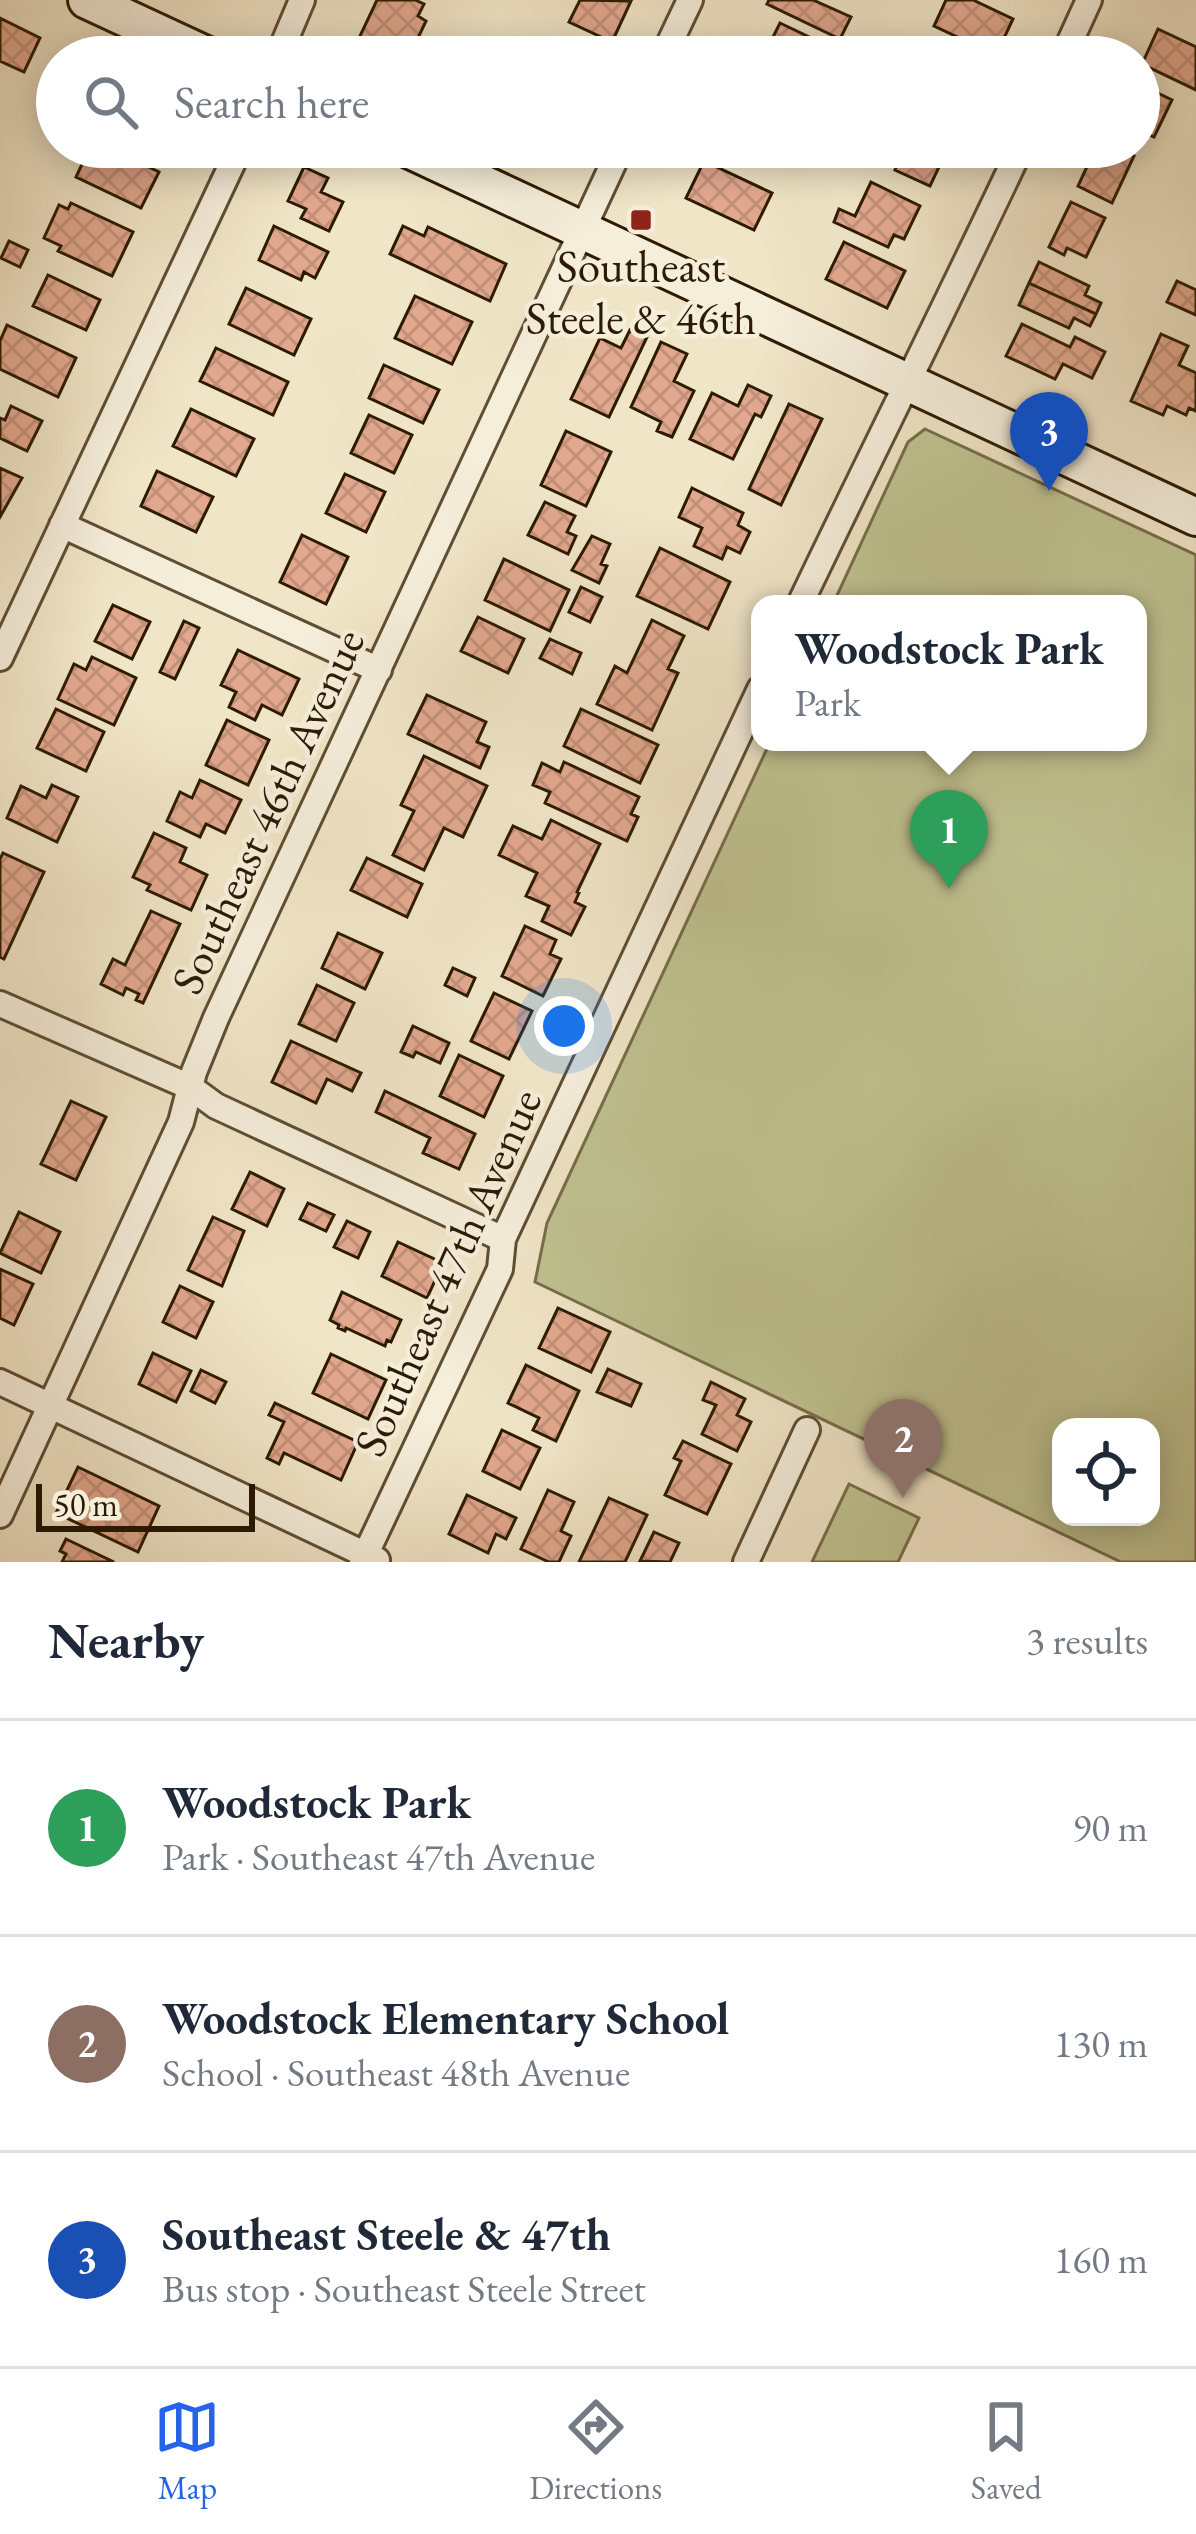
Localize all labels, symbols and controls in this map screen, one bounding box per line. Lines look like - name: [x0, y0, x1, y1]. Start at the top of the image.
- search box: [36, 36, 1160, 168]
- icon: search: [78, 69, 144, 135]
- text: Search here: [174, 73, 369, 131]
- marker: Southeast Steele & 46th: [628, 207, 654, 233]
- place label: Southeast Steele & 46th: [526, 237, 756, 347]
- pin: 3: [1010, 392, 1088, 491]
- popup: [751, 595, 1147, 751]
- street label: Southeast 46th Avenue: [157, 619, 377, 1003]
- text: Woodstock Park: [795, 619, 1103, 677]
- text: Park: [795, 677, 861, 728]
- pin: 1: [910, 790, 988, 889]
- your location: [534, 996, 594, 1056]
- street label: Southeast 47th Avenue: [340, 1079, 554, 1465]
- pin: 2: [864, 1399, 942, 1498]
- map controls: [1052, 1418, 1160, 1526]
- button: locate: [1052, 1418, 1160, 1526]
- scale bar: [36, 1478, 255, 1531]
- text: 50 m: [54, 1483, 118, 1526]
- text: Nearby: [48, 1607, 204, 1673]
- text: 3 results: [1026, 1615, 1148, 1666]
- text: Woodstock Park: [162, 1773, 471, 1831]
- text: 1: [77, 1802, 97, 1853]
- text: 90 m: [1072, 1802, 1148, 1853]
- text: Park · Southeast 47th Avenue: [162, 1831, 595, 1882]
- text: Woodstock Elementary School: [162, 1989, 729, 2047]
- text: 2: [77, 2018, 97, 2069]
- text: 130 m: [1054, 2018, 1148, 2069]
- text: School · Southeast 48th Avenue: [162, 2047, 630, 2098]
- text: Southeast Steele & 47th: [162, 2205, 611, 2263]
- text: 3: [77, 2234, 97, 2285]
- text: 160 m: [1054, 2234, 1148, 2285]
- text: Bus stop · Southeast Steele Street: [162, 2263, 646, 2314]
- tab: Map: [154, 2394, 220, 2509]
- tab: Directions: [529, 2394, 662, 2509]
- tab: Saved: [971, 2394, 1042, 2509]

